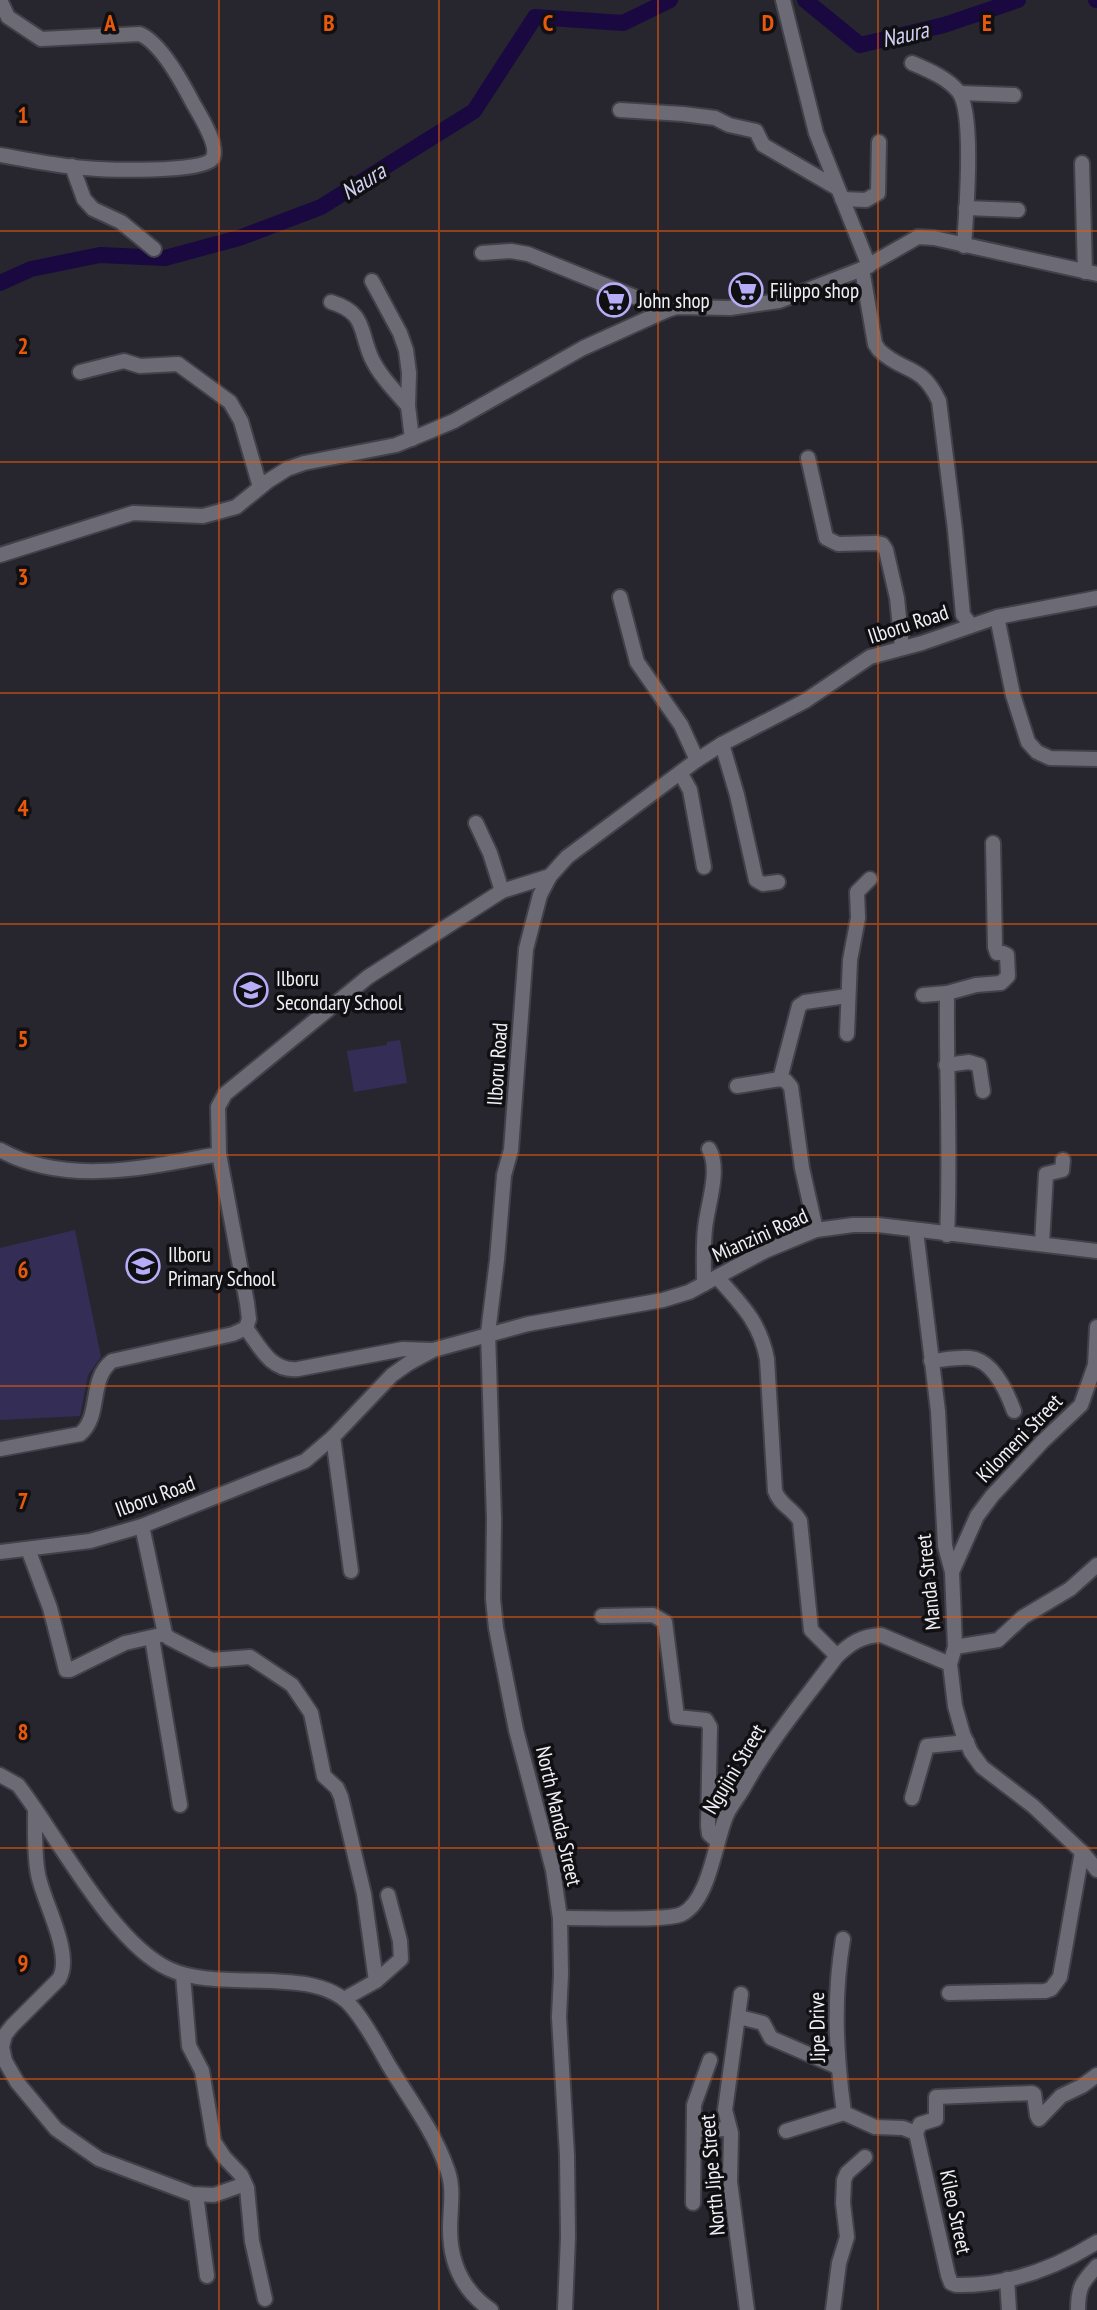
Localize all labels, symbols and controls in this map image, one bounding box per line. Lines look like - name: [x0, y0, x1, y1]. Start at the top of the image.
- text: A: [103, 8, 116, 37]
- text: B: [323, 8, 335, 37]
- text: C: [543, 8, 554, 37]
- text: D: [762, 8, 774, 37]
- text: E: [982, 8, 992, 37]
- water label: Naura: [879, 14, 933, 53]
- text: 1: [18, 100, 29, 129]
- water label: Naura: [335, 155, 392, 206]
- supermarket icon: Filippo shop: [727, 271, 765, 309]
- place label: Filippo shop: [770, 277, 859, 304]
- supermarket icon: John shop: [595, 281, 633, 319]
- place label: John shop: [637, 287, 710, 314]
- text: 2: [18, 331, 29, 360]
- text: 3: [18, 562, 29, 591]
- street label: Ilboru Road: [864, 598, 952, 650]
- text: 4: [18, 793, 29, 822]
- place label: Ilboru Secondary School: [276, 965, 403, 1016]
- school or university icon: Ilboru Secondary School: [232, 971, 270, 1009]
- street label: Ilboru Road: [481, 1022, 513, 1106]
- text: 5: [18, 1024, 29, 1053]
- street label: Mianzini Road: [708, 1202, 812, 1268]
- place label: Ilboru Primary School: [168, 1241, 276, 1292]
- school or university icon: Ilboru Primary School: [124, 1247, 162, 1285]
- text: 6: [18, 1255, 29, 1284]
- street label: Kilomeni Street: [970, 1388, 1068, 1488]
- street label: Ilboru Road: [111, 1469, 199, 1523]
- text: 7: [18, 1486, 29, 1515]
- street label: Manda Street: [910, 1532, 946, 1631]
- text: 8: [18, 1717, 29, 1746]
- street label: Ngujini Street: [697, 1719, 772, 1819]
- street label: North Manda Street: [530, 1744, 588, 1889]
- text: 9: [18, 1948, 29, 1977]
- street label: Jipe Drive: [803, 1992, 831, 2063]
- street label: North Jipe Street: [693, 2113, 731, 2237]
- street label: Kileo Street: [934, 2167, 978, 2257]

